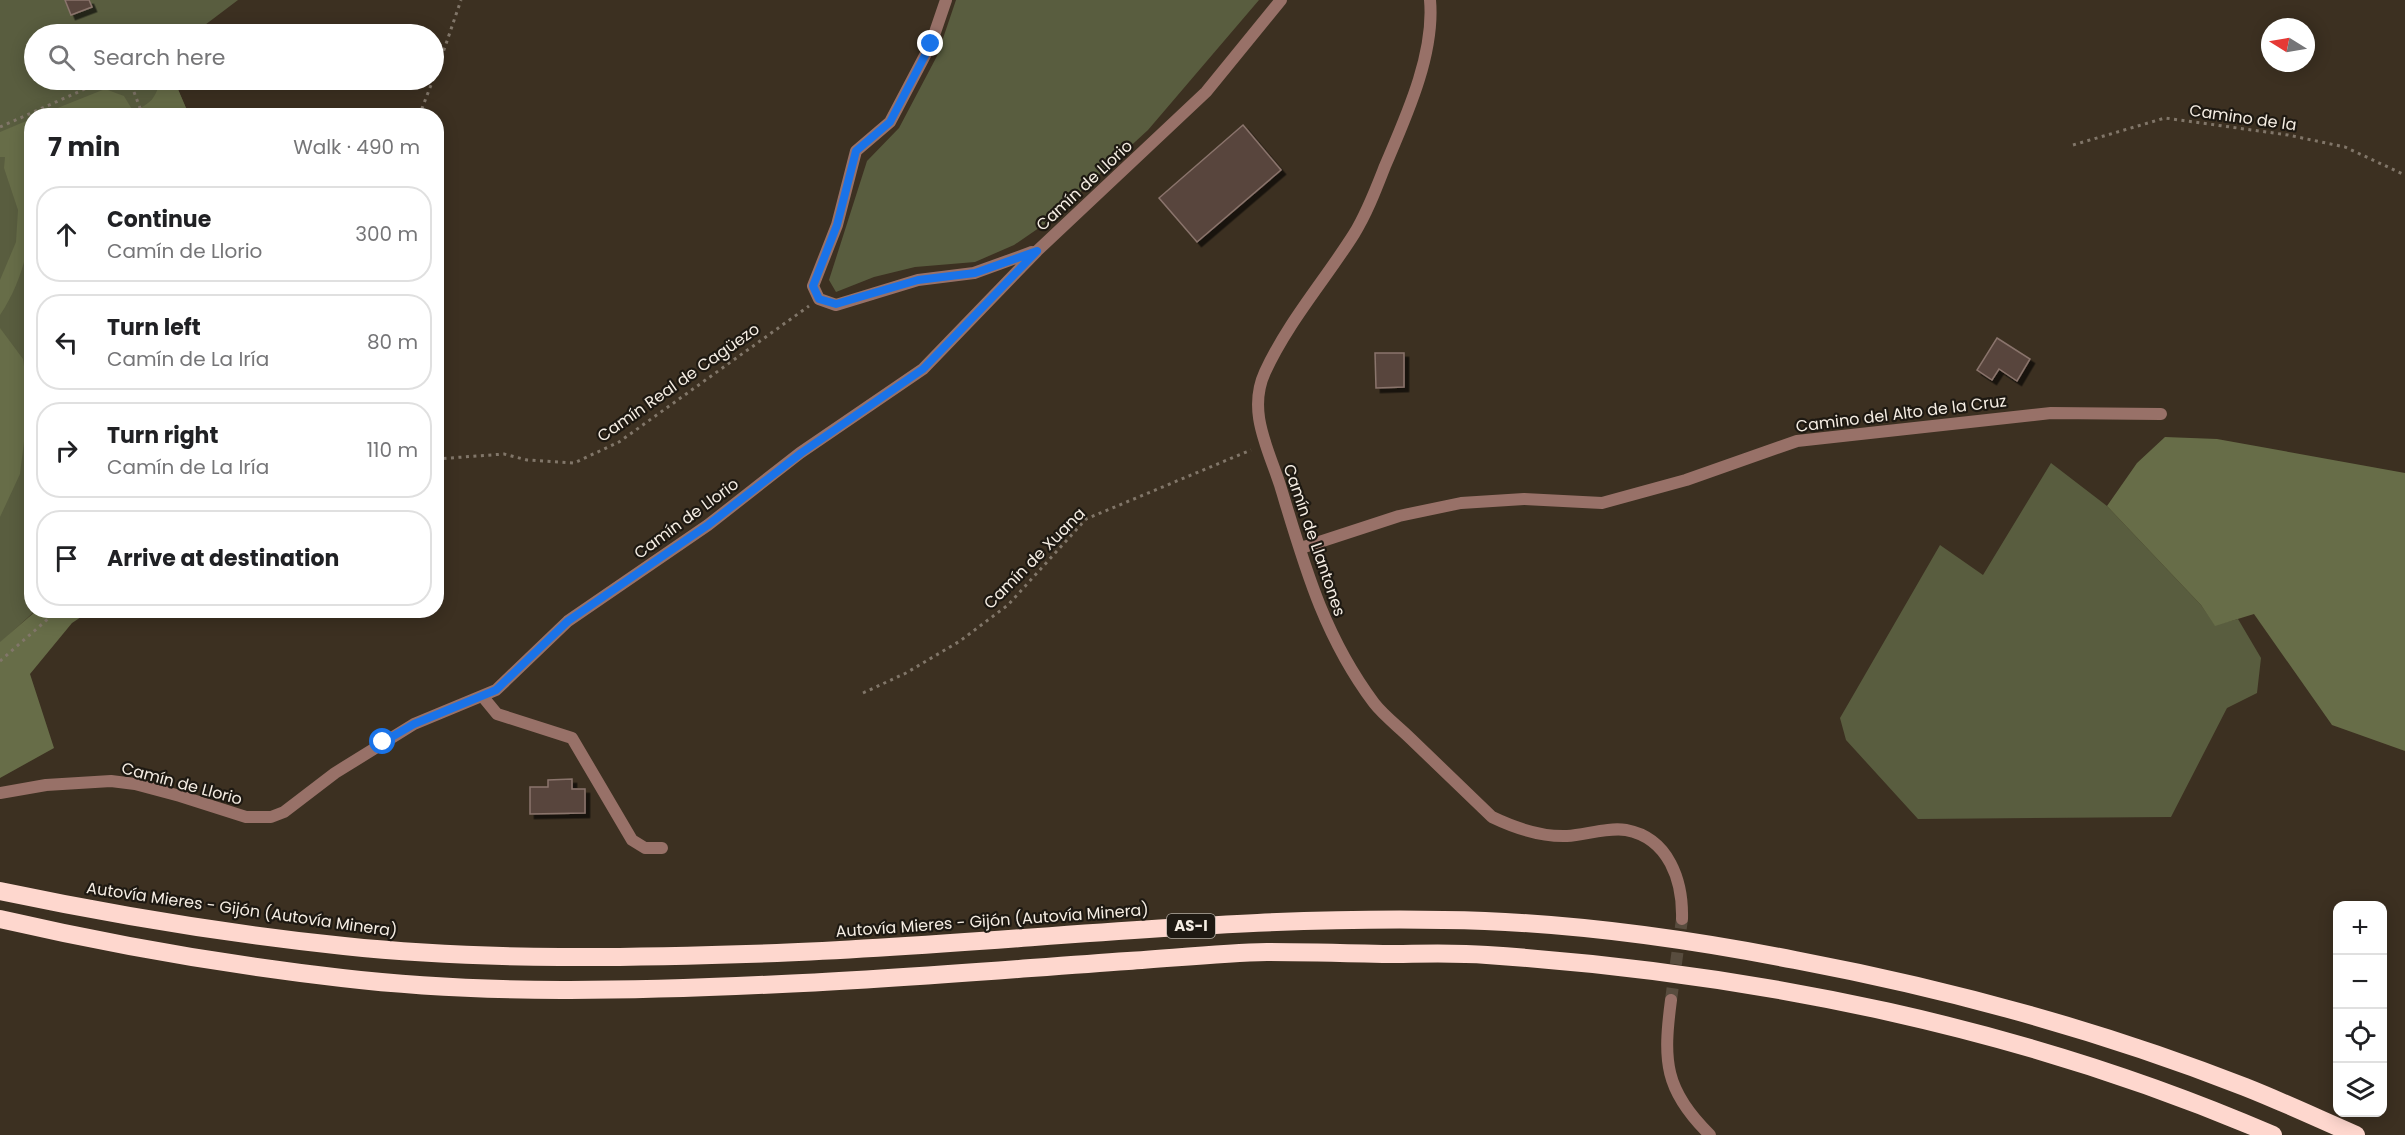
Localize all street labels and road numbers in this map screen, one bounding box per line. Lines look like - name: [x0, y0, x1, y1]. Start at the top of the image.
- street label: Camino de la: [2188, 99, 2298, 136]
- street label: Camín de Llorio: [1031, 135, 1138, 236]
- street label: Camín Real de Cagüezo: [592, 318, 764, 447]
- street label: Camino del Alto de la Cruz: [1794, 389, 2008, 438]
- street label: Camín de Llantones: [1278, 461, 1351, 619]
- street label: Camín de Llorio: [629, 473, 743, 564]
- street label: Camín de Xuana: [978, 502, 1090, 614]
- street label: Camín de Llorio: [119, 756, 245, 811]
- street label: Autovía Mieres - Gijón (Autovía Minera): [85, 876, 399, 943]
- street label: Autovía Mieres - Gijón (Autovía Minera): [835, 898, 1149, 943]
- road number: AS-I: [1167, 914, 1215, 938]

